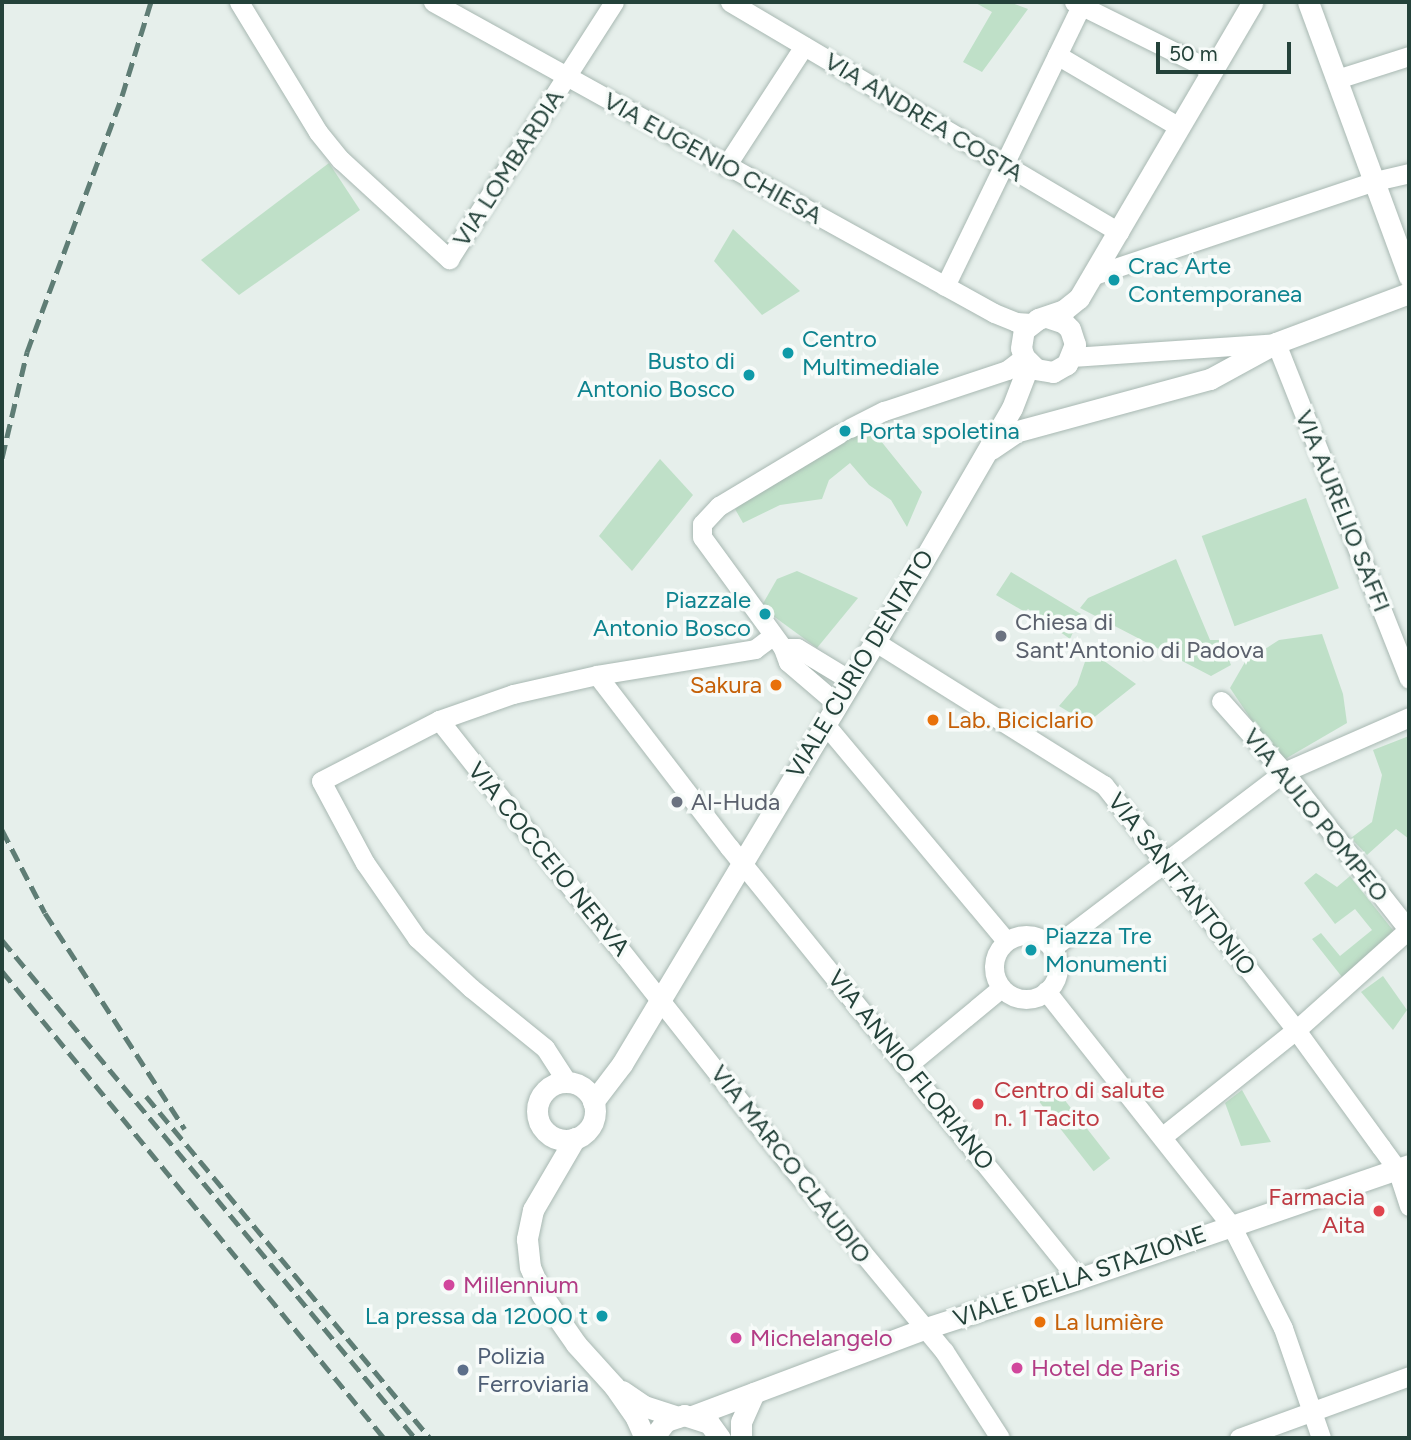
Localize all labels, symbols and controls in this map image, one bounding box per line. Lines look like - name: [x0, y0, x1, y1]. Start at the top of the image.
- scale bar: [1159, 28, 1294, 72]
- text: 50 m: [1169, 41, 1218, 66]
- street label: VIA ANDREA COSTA: [819, 46, 1029, 188]
- street label: VIA LOMBARDIA: [447, 84, 569, 252]
- street label: VIA EUGENIO CHIESA: [599, 86, 827, 230]
- place label: Crac Arte Contemporanea: [1128, 252, 1302, 308]
- marker: Crac Arte Contemporanea: [1106, 272, 1122, 288]
- place label: Centro Multimediale: [802, 325, 939, 381]
- marker: Centro Multimediale: [780, 345, 796, 361]
- place label: Busto di Antonio Bosco: [577, 347, 735, 403]
- marker: Busto di Antonio Bosco: [741, 367, 757, 383]
- street label: VIA AURELIO SAFFI: [1289, 406, 1397, 616]
- place label: Porta spoletina: [859, 417, 1020, 445]
- marker: Porta spoletina: [837, 423, 853, 439]
- street label: VIALE CURIO DENTATO: [780, 545, 940, 783]
- place label: Piazzale Antonio Bosco: [593, 586, 751, 642]
- marker: Piazzale Antonio Bosco: [757, 606, 773, 622]
- place label: Chiesa di Sant'Antonio di Padova: [1015, 608, 1264, 664]
- marker: Chiesa di Sant'Antonio di Padova: [993, 628, 1009, 644]
- place label: Sakura: [690, 671, 762, 699]
- marker: Sakura: [768, 677, 784, 693]
- place label: Lab. Biciclario: [947, 706, 1094, 734]
- marker: Lab. Biciclario: [925, 712, 941, 728]
- street label: VIA AULO POMPEO: [1237, 723, 1395, 907]
- street label: VIA COCCEIO NERVA: [462, 756, 636, 962]
- street label: VIA SANT'ANTONIO: [1102, 787, 1262, 981]
- place label: Al-Huda: [691, 788, 780, 816]
- marker: Al-Huda: [669, 794, 685, 810]
- place label: Piazza Tre Monumenti: [1045, 922, 1168, 978]
- marker: Piazza Tre Monumenti: [1023, 942, 1039, 958]
- street label: VIA ANNIO FLORIANO: [822, 964, 1000, 1176]
- street label: VIA MARCO CLAUDIO: [705, 1059, 877, 1269]
- place label: Centro di salute n. 1 Tacito: [994, 1076, 1165, 1132]
- marker: Centro di salute n. 1 Tacito: [968, 1094, 988, 1114]
- place label: Farmacia Aita: [1268, 1183, 1365, 1239]
- marker: Farmacia Aita: [1371, 1203, 1387, 1219]
- street label: VIALE DELLA STAZIONE: [950, 1219, 1210, 1333]
- place label: Millennium: [463, 1271, 579, 1299]
- marker: Millennium: [441, 1277, 457, 1293]
- place label: La pressa da 12000 t: [365, 1302, 588, 1330]
- marker: La pressa da 12000 t: [594, 1308, 610, 1324]
- place label: La lumière: [1054, 1308, 1164, 1336]
- marker: La lumière: [1032, 1314, 1048, 1330]
- place label: Michelangelo: [750, 1324, 893, 1352]
- marker: Michelangelo: [728, 1330, 744, 1346]
- place label: Polizia Ferroviaria: [477, 1342, 589, 1398]
- place label: Hotel de Paris: [1031, 1354, 1180, 1382]
- marker: Hotel de Paris: [1009, 1360, 1025, 1376]
- marker: Polizia Ferroviaria: [455, 1362, 471, 1378]

